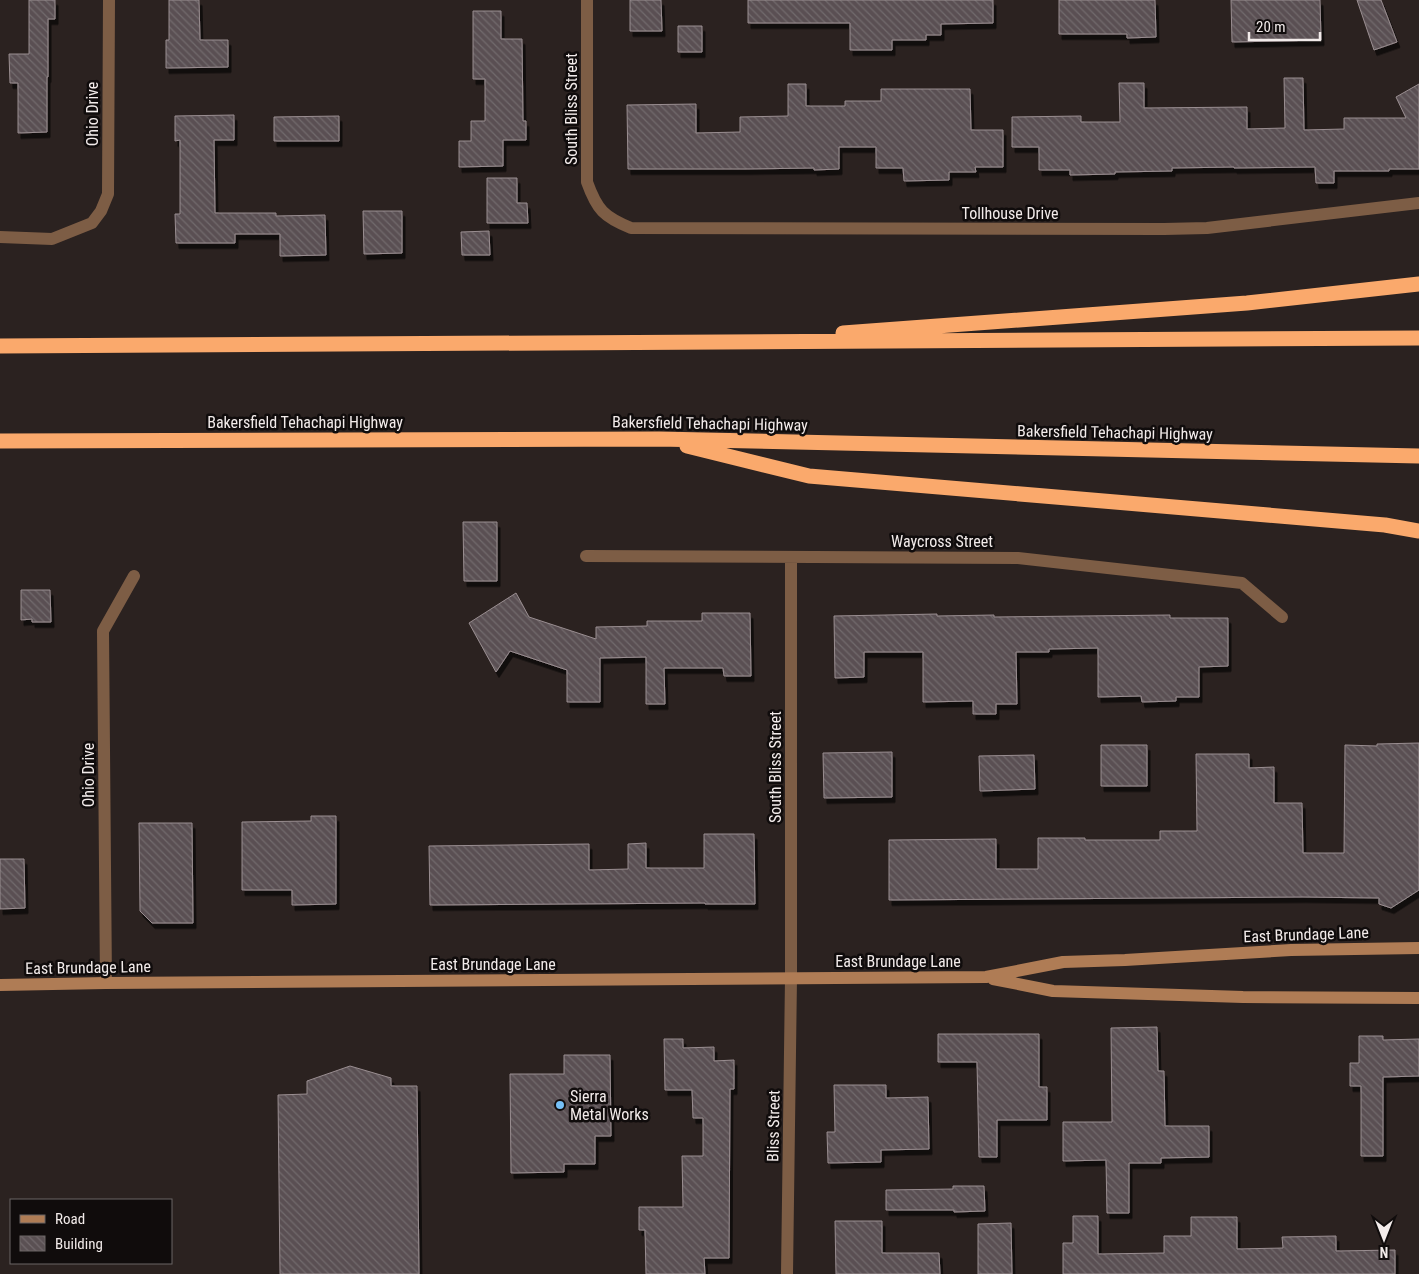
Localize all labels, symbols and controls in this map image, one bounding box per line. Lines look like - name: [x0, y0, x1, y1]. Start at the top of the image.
- scale bar: [1249, 10, 1320, 42]
- text: 20 m: [1256, 18, 1286, 36]
- street label: South Bliss Street: [562, 53, 581, 165]
- street label: Ohio Drive: [83, 82, 102, 146]
- street label: Tollhouse Drive: [962, 204, 1058, 223]
- street label: Bakersfield Tehachapi Highway: [612, 412, 808, 435]
- street label: Bakersfield Tehachapi Highway: [207, 413, 403, 432]
- street label: Bakersfield Tehachapi Highway: [1017, 421, 1213, 444]
- street label: Waycross Street: [891, 532, 993, 551]
- street label: South Bliss Street: [766, 711, 785, 823]
- street label: Ohio Drive: [79, 743, 98, 807]
- street label: East Brundage Lane: [1243, 923, 1369, 946]
- street label: East Brundage Lane: [835, 952, 961, 971]
- street label: East Brundage Lane: [430, 955, 556, 974]
- street label: East Brundage Lane: [25, 957, 151, 978]
- place label: Sierra Metal Works: [570, 1087, 649, 1124]
- street label: Bliss Street: [763, 1090, 784, 1162]
- marker: Sierra Metal Works: [554, 1099, 566, 1111]
- legend: [10, 1199, 172, 1264]
- text: Road: [55, 1210, 85, 1228]
- north arrow: [1359, 1214, 1409, 1264]
- text: Building: [55, 1235, 103, 1253]
- text: N: [1380, 1244, 1388, 1260]

